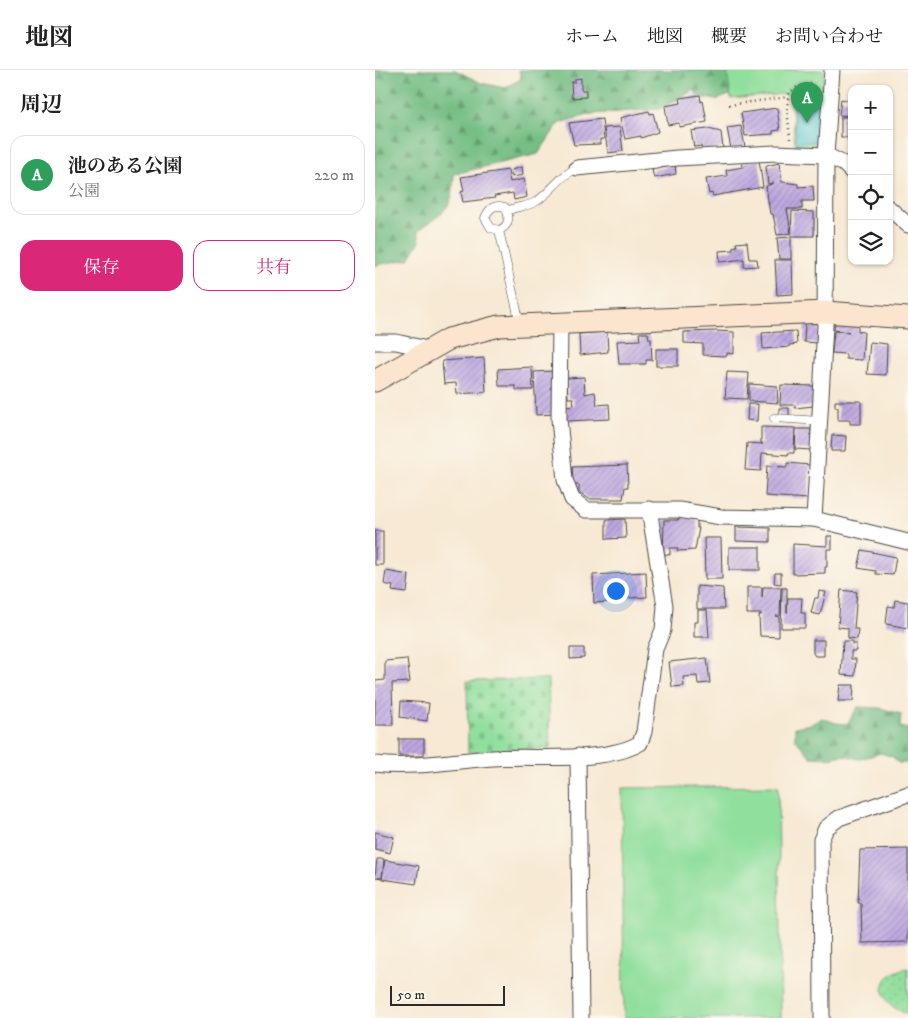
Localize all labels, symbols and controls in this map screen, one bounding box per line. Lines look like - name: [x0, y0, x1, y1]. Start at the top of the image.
- text: 地図: [25, 23, 73, 53]
- text: ホーム: [565, 26, 619, 48]
- text: 地図: [647, 26, 683, 48]
- text: 概要: [711, 26, 747, 48]
- text: お問い合わせ: [775, 26, 883, 48]
- pin: A: [791, 82, 823, 123]
- map controls: [848, 85, 893, 265]
- button: +: [848, 85, 893, 130]
- text: 周辺: [20, 92, 62, 118]
- button: −: [848, 130, 893, 175]
- text: 池のある公園: [68, 155, 182, 178]
- text: A: [32, 165, 42, 185]
- text: 220 m: [314, 165, 354, 185]
- button: locate: [848, 175, 893, 220]
- text: 公園: [68, 181, 100, 201]
- button: layers: [848, 220, 893, 265]
- button: 保存: [20, 240, 183, 291]
- button: 共有: [193, 240, 355, 291]
- your location: [603, 578, 629, 604]
- scale bar: [390, 983, 505, 1006]
- text: 50 m: [397, 986, 425, 1004]

